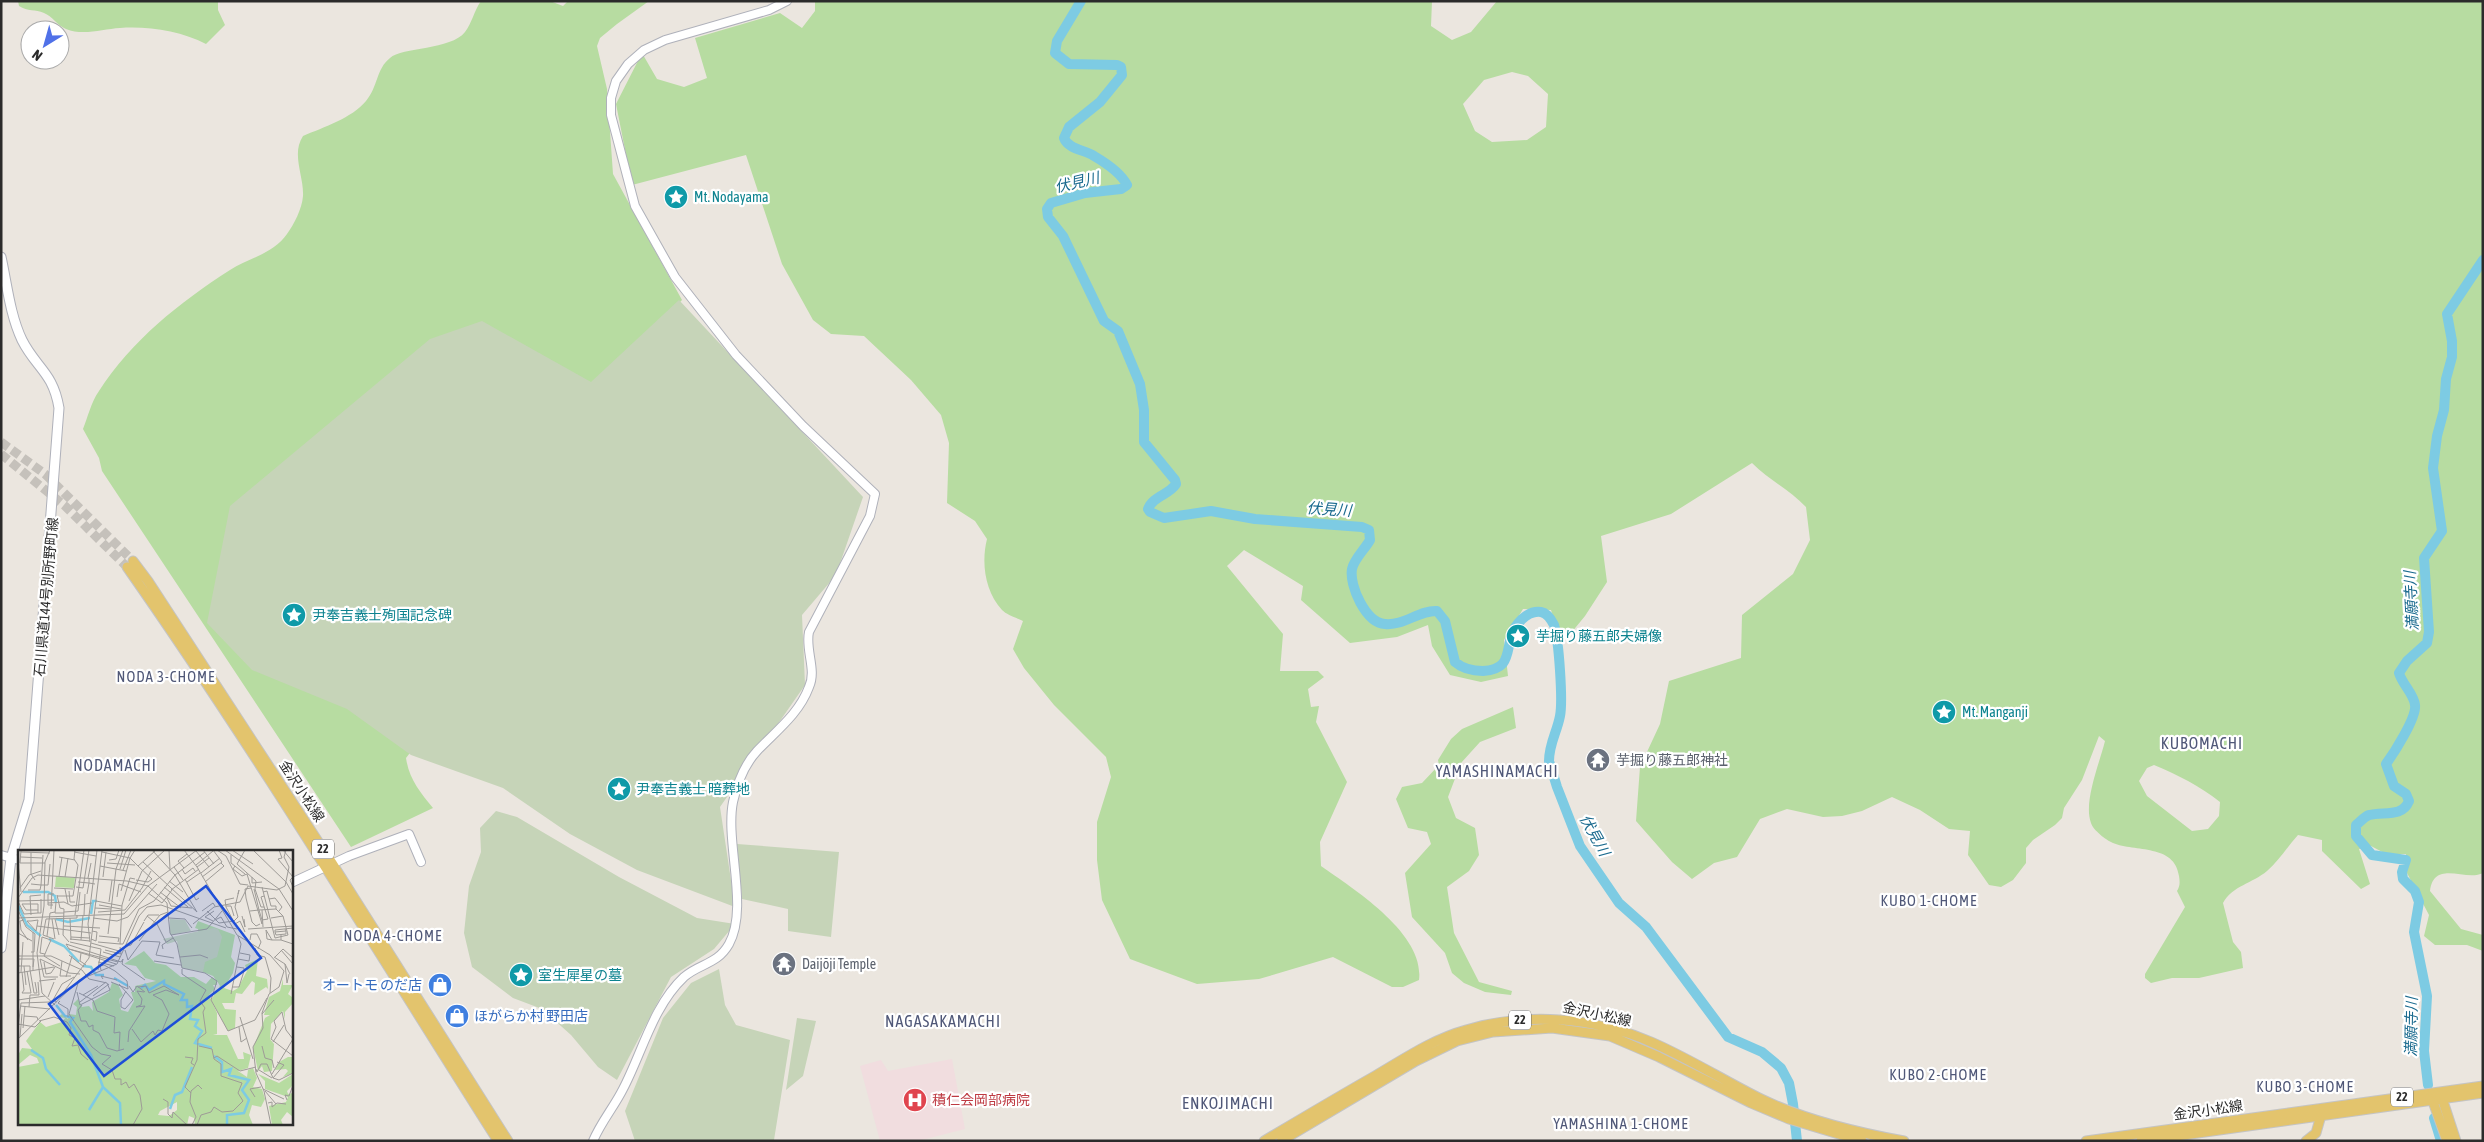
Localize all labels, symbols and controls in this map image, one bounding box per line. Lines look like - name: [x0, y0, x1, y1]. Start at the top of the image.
- north arrow: [20, 20, 70, 70]
- text: N: [29, 47, 45, 64]
- water label: 伏見川: [1053, 168, 1103, 195]
- place icon: Mt. Nodayama: [663, 184, 689, 210]
- place label: Mt. Nodayama: [694, 189, 769, 205]
- water label: 伏見川: [1306, 499, 1354, 519]
- street label: 石川県道144号別所野町線: [31, 517, 61, 677]
- water label: 満願寺川: [2401, 569, 2421, 631]
- place icon: 尹奉吉義士殉国記念碑: [281, 602, 307, 628]
- place label: 尹奉吉義士殉国記念碑: [312, 607, 452, 623]
- place icon: 芋掘り藤五郎夫婦像: [1505, 623, 1531, 649]
- place label: 芋掘り藤五郎夫婦像: [1536, 628, 1662, 644]
- district label: NODA 3-CHOME: [117, 668, 215, 685]
- place icon: Mt. Manganji: [1931, 699, 1957, 725]
- place label: Mt. Manganji: [1962, 704, 2028, 720]
- district label: KUBOMACHI: [2161, 734, 2243, 752]
- temple icon: 芋掘り藤五郎神社: [1585, 747, 1611, 773]
- place label: 芋掘り藤五郎神社: [1616, 752, 1728, 768]
- district label: NODAMACHI: [73, 756, 157, 774]
- street label: 金沢小松線: [276, 757, 328, 825]
- district label: YAMASHINAMACHI: [1435, 762, 1559, 780]
- place icon: 尹奉吉義士 暗葬地: [606, 776, 632, 802]
- place label: 尹奉吉義士 暗葬地: [636, 781, 750, 797]
- water label: 伏見川: [1577, 811, 1614, 861]
- road number: 22: [312, 840, 334, 859]
- inset map: [18, 850, 292, 1124]
- district label: KUBO 1-CHOME: [1881, 892, 1977, 909]
- district label: NODA 4-CHOME: [344, 927, 442, 944]
- temple icon: Daijōji Temple: [771, 951, 797, 977]
- place label: Daijōji Temple: [802, 956, 876, 972]
- place icon: 室生犀星の墓: [508, 962, 534, 988]
- place label: 室生犀星の墓: [538, 967, 622, 983]
- shop icon: オートモ のだ店: [427, 972, 453, 998]
- place label: オートモ のだ店: [322, 977, 422, 993]
- water label: 満願寺川: [2402, 995, 2420, 1057]
- street label: 金沢小松線: [1561, 999, 1633, 1029]
- shop icon: ほがらか村 野田店: [444, 1003, 470, 1029]
- place label: ほがらか村 野田店: [474, 1008, 588, 1024]
- road number: 22: [1509, 1010, 1531, 1030]
- district label: NAGASAKAMACHI: [885, 1012, 1001, 1030]
- district label: KUBO 2-CHOME: [1889, 1066, 1987, 1083]
- district label: KUBO 3-CHOME: [2256, 1078, 2354, 1095]
- hospital icon: 積仁会岡部病院: [902, 1087, 928, 1113]
- road number: 22: [2391, 1088, 2413, 1106]
- place label: 積仁会岡部病院: [932, 1092, 1030, 1108]
- district label: ENKOJIMACHI: [1182, 1094, 1274, 1112]
- street label: 金沢小松線: [2172, 1097, 2244, 1123]
- district label: YAMASHINA 1-CHOME: [1553, 1115, 1689, 1132]

